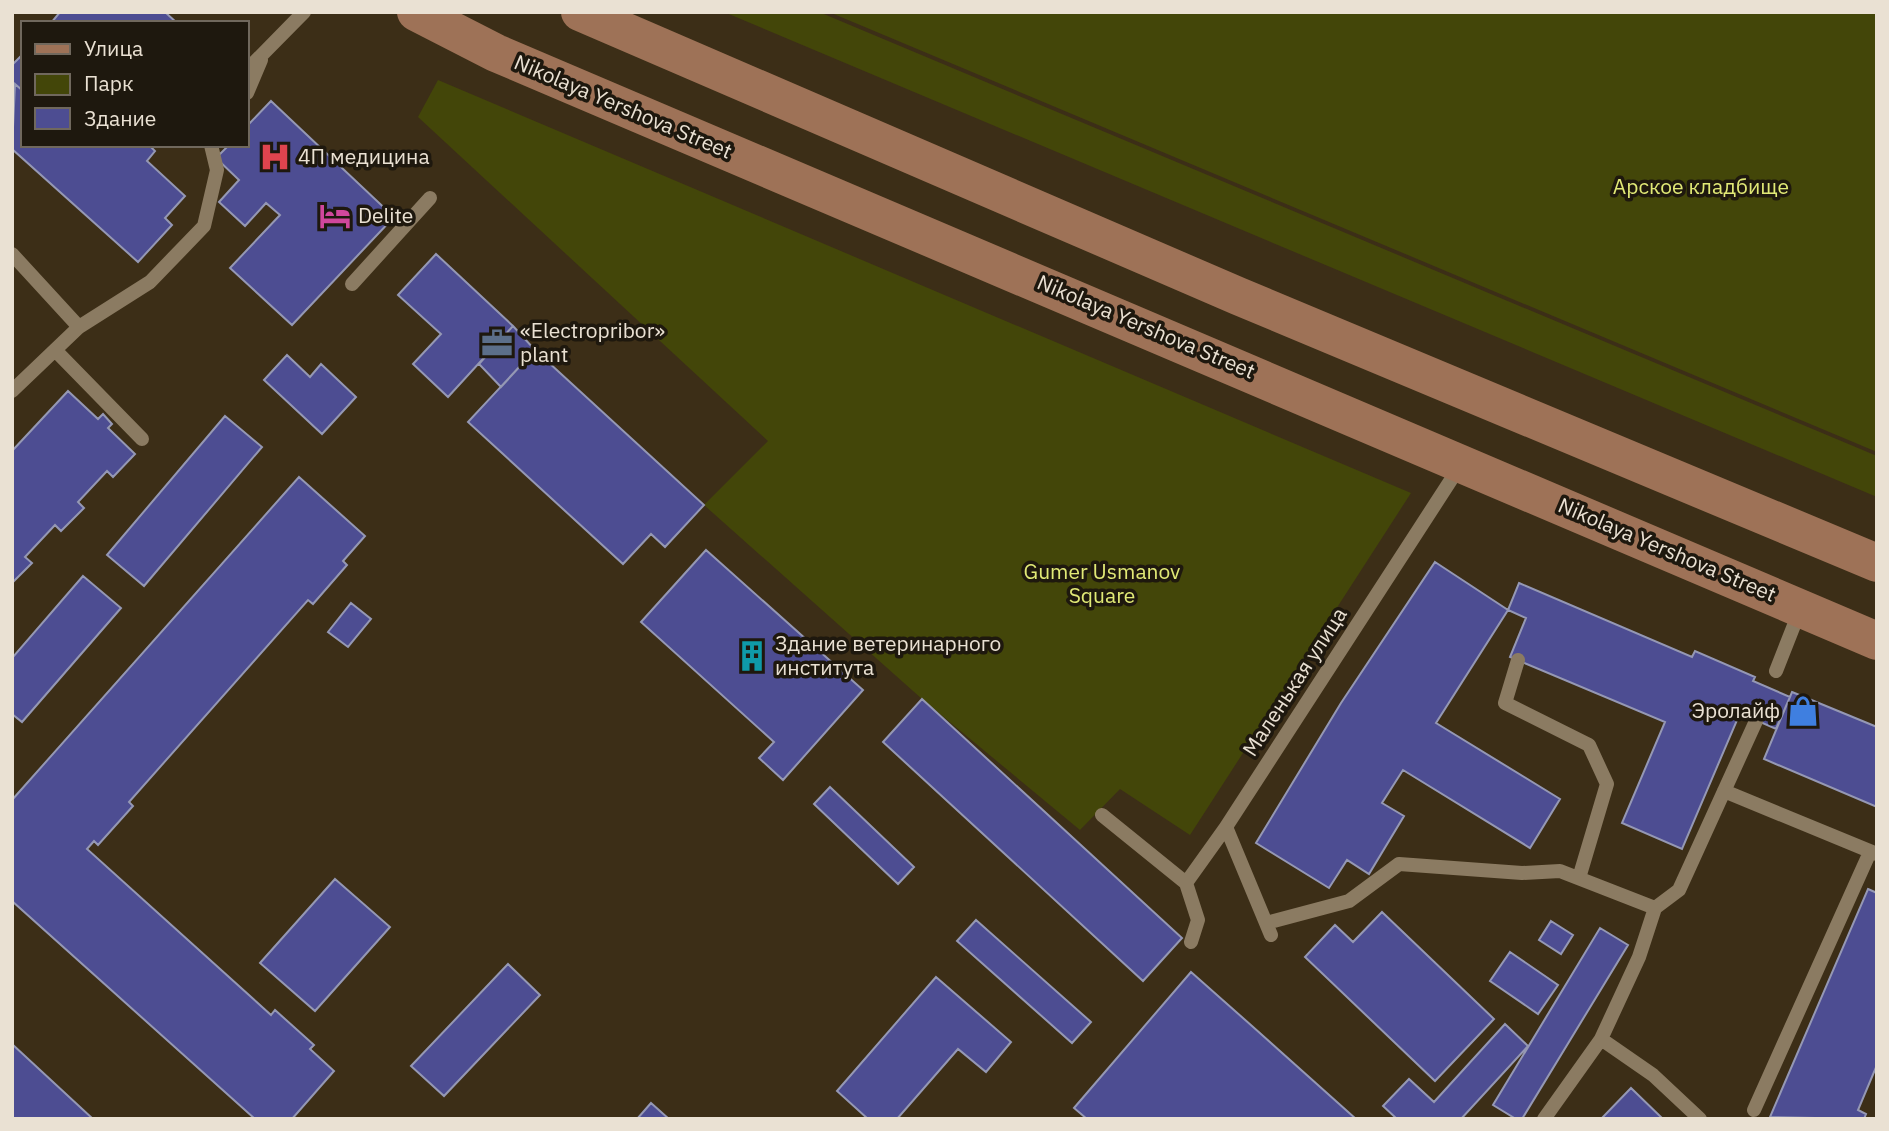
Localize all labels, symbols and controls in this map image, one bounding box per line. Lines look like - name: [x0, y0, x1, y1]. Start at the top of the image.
- legend: [21, 21, 248, 147]
- text: Улица: [84, 34, 143, 62]
- street label: Nikolaya Yershova Street: [510, 47, 737, 165]
- text: Парк: [84, 69, 134, 97]
- text: Здание: [84, 104, 156, 132]
- hospital icon: 4П медицина: [258, 140, 292, 174]
- place label: 4П медицина: [298, 142, 430, 170]
- park label: Арское кладбище: [1613, 172, 1789, 200]
- hotel icon: Delite: [318, 199, 352, 233]
- place label: Delite: [358, 201, 413, 229]
- street label: Nikolaya Yershova Street: [1033, 267, 1260, 385]
- place label: «Electropribor» plant: [520, 316, 665, 368]
- office icon: «Electropribor» plant: [480, 326, 514, 360]
- street label: Nikolaya Yershova Street: [1554, 490, 1781, 608]
- park label: Gumer Usmanov Square: [1024, 557, 1180, 609]
- street label: Маленькая улица: [1236, 602, 1353, 761]
- place label: Здание ветеринарного института: [775, 629, 1001, 681]
- building icon: Здание ветеринарного института: [735, 639, 769, 673]
- shop icon: Эролайф: [1786, 694, 1820, 728]
- place label: Эролайф: [1692, 696, 1780, 724]

